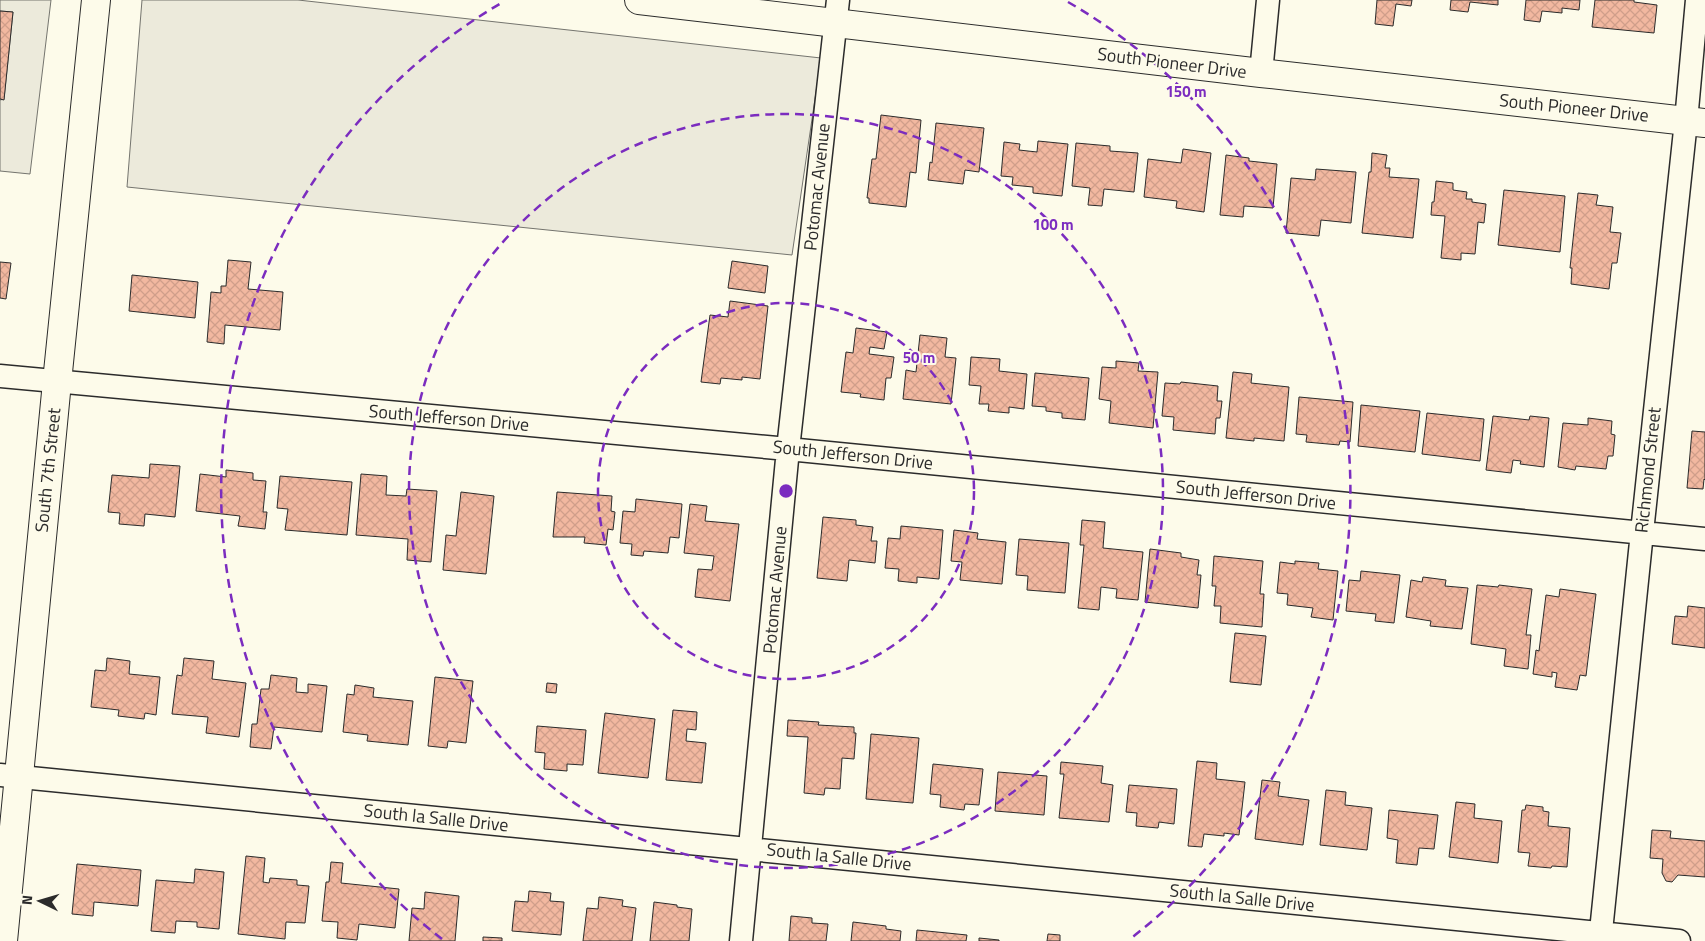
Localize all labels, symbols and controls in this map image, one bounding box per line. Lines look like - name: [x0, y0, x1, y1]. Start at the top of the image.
- street label: South Pioneer Drive: [1096, 40, 1248, 85]
- text: 150 m: [1165, 80, 1207, 103]
- street label: South Pioneer Drive: [1498, 86, 1650, 129]
- street label: Potomac Avenue: [796, 122, 837, 252]
- text: 100 m: [1032, 213, 1074, 236]
- text: 50 m: [903, 346, 935, 369]
- street label: South Jefferson Drive: [368, 397, 530, 438]
- street label: Richmond Street: [1627, 405, 1668, 534]
- street label: South 7th Street: [28, 406, 68, 534]
- street label: South Jefferson Drive: [772, 433, 934, 476]
- street label: South Jefferson Drive: [1175, 473, 1337, 516]
- centre of rings: [777, 482, 795, 500]
- street label: Potomac Avenue: [755, 525, 794, 655]
- street label: South la Salle Drive: [362, 796, 510, 839]
- street label: South la Salle Drive: [765, 835, 913, 878]
- north arrow: [15, 876, 65, 926]
- street label: South la Salle Drive: [1168, 876, 1316, 919]
- text: N: [16, 894, 37, 906]

